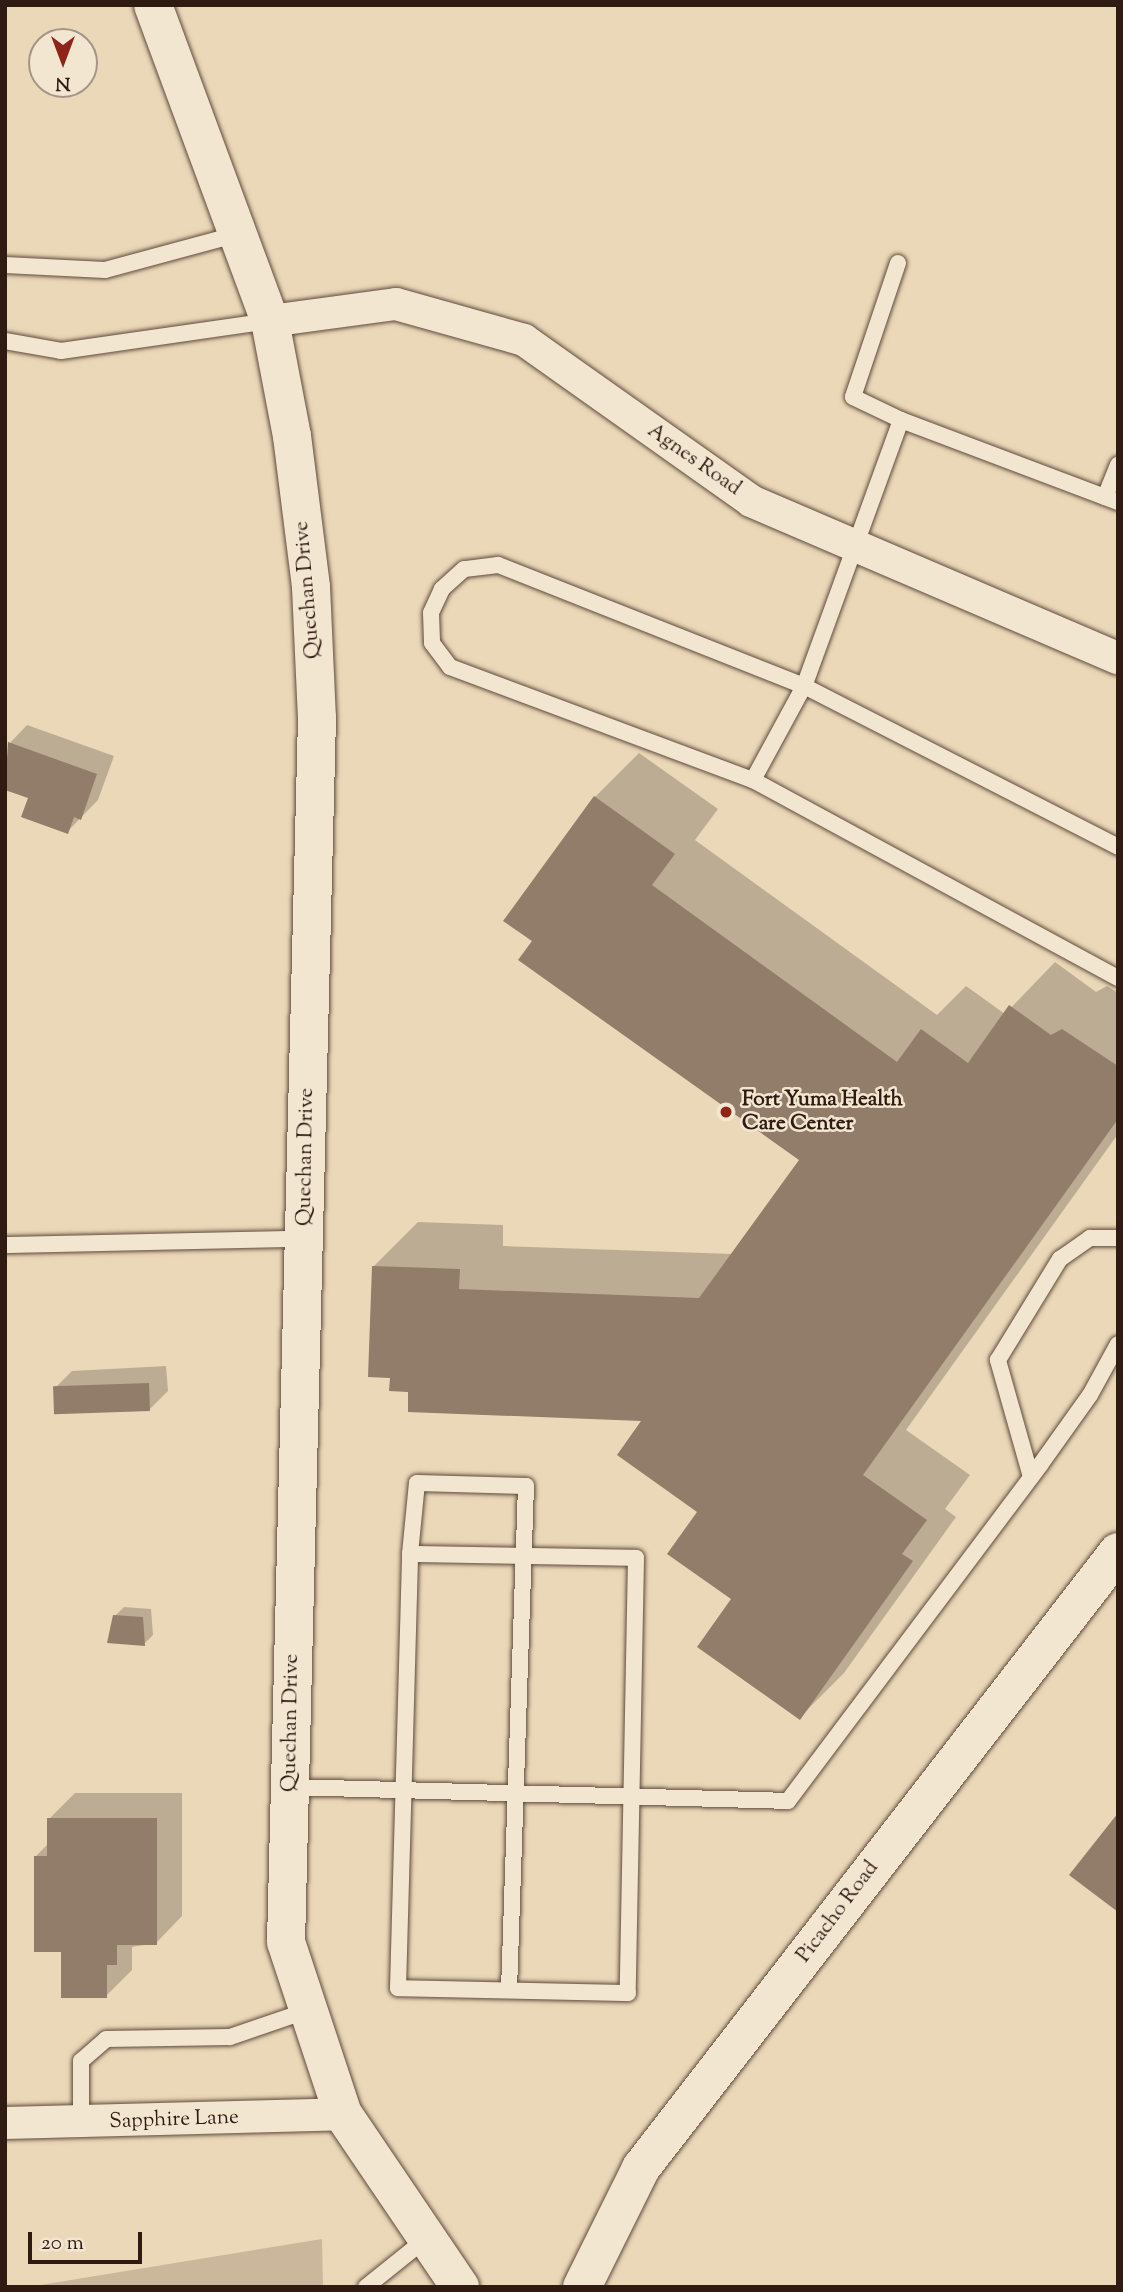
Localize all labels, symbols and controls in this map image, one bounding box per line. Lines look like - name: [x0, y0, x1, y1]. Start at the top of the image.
- north arrow: [28, 28, 98, 98]
- text: N: [55, 69, 71, 96]
- street label: Agnes Road: [642, 418, 746, 502]
- street label: Quechan Drive: [289, 520, 327, 660]
- place label: Fort Yuma Health Care Center: [742, 1087, 903, 1137]
- street label: Quechan Drive: [292, 1088, 320, 1226]
- marker: Fort Yuma Health Care Center: [716, 1102, 736, 1122]
- street label: Quechan Drive: [277, 1654, 305, 1792]
- street label: Picacho Road: [792, 1856, 884, 1968]
- street label: Sapphire Lane: [109, 2105, 239, 2135]
- scale bar: [32, 2218, 145, 2262]
- text: 20 m: [41, 2229, 84, 2259]

